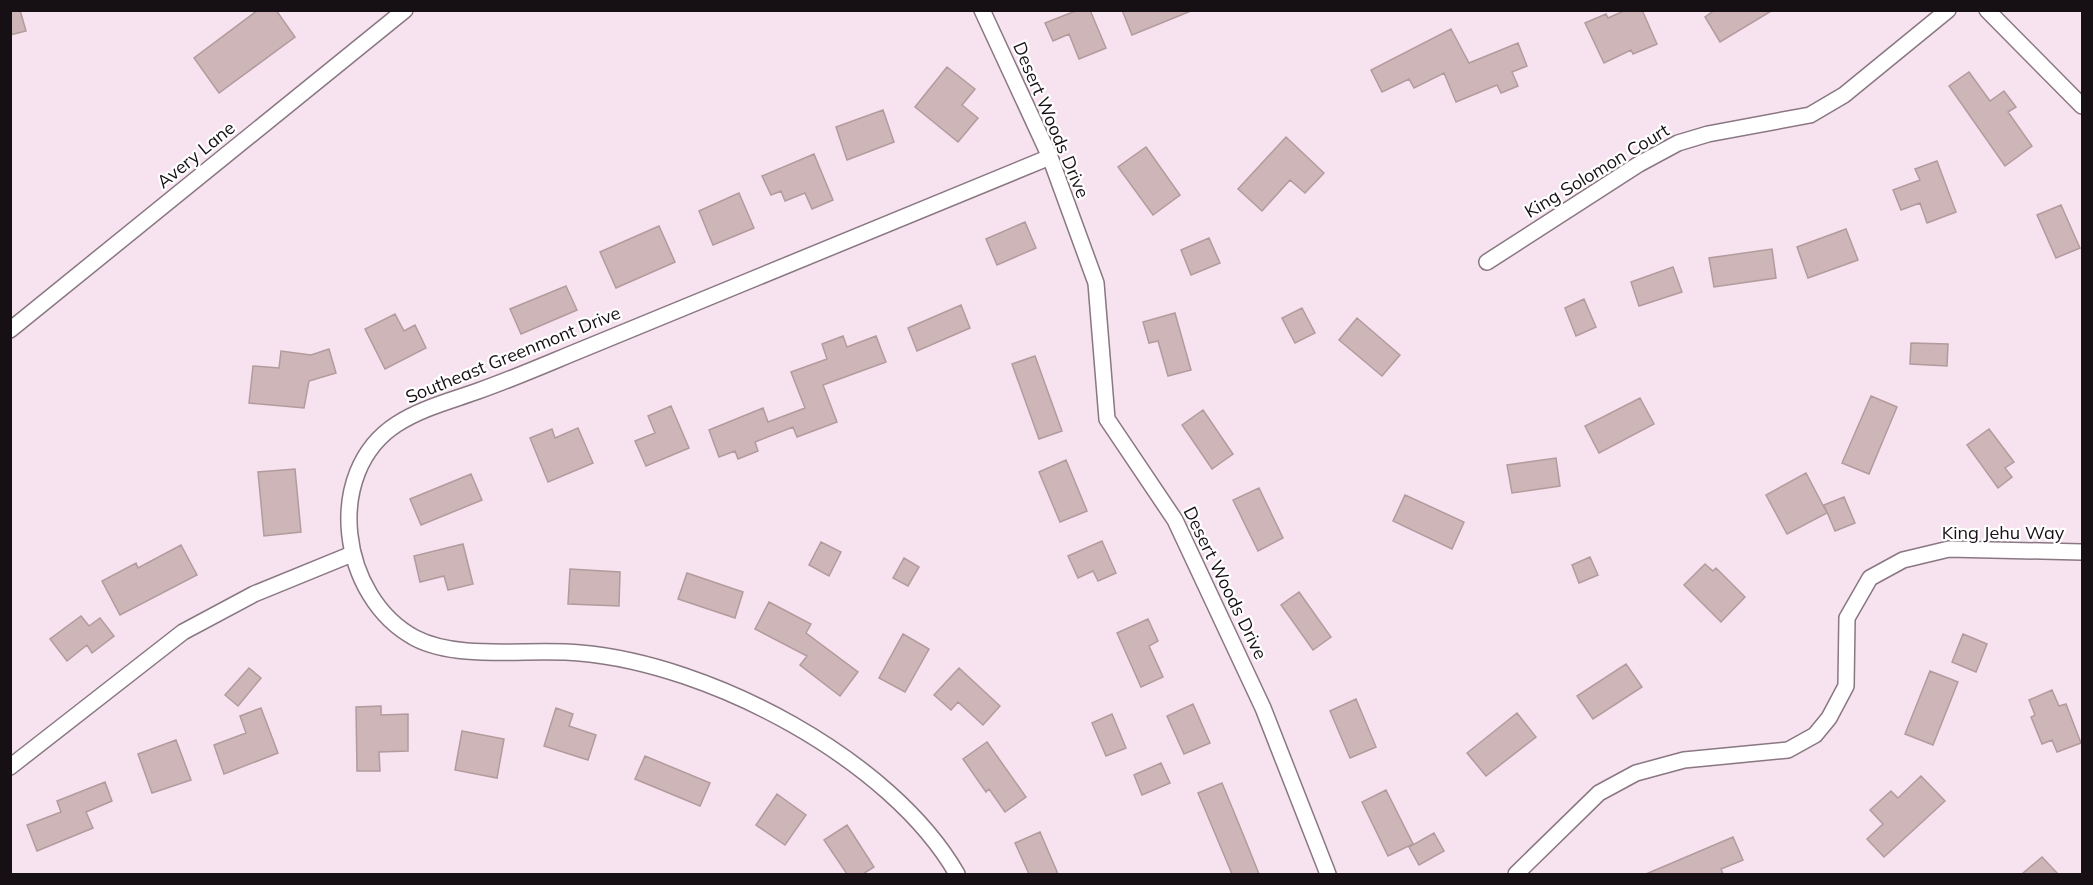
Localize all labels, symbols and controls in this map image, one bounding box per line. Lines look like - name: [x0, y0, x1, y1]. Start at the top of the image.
- street label: Desert Woods Drive: [1008, 38, 1095, 201]
- street label: Avery Lane: [152, 116, 240, 193]
- street label: King Solomon Court: [1520, 118, 1673, 223]
- street label: Southeast Greenmont Drive: [402, 301, 624, 408]
- street label: Desert Woods Drive: [1178, 503, 1272, 663]
- street label: King Jehu Way: [1942, 521, 2065, 544]

